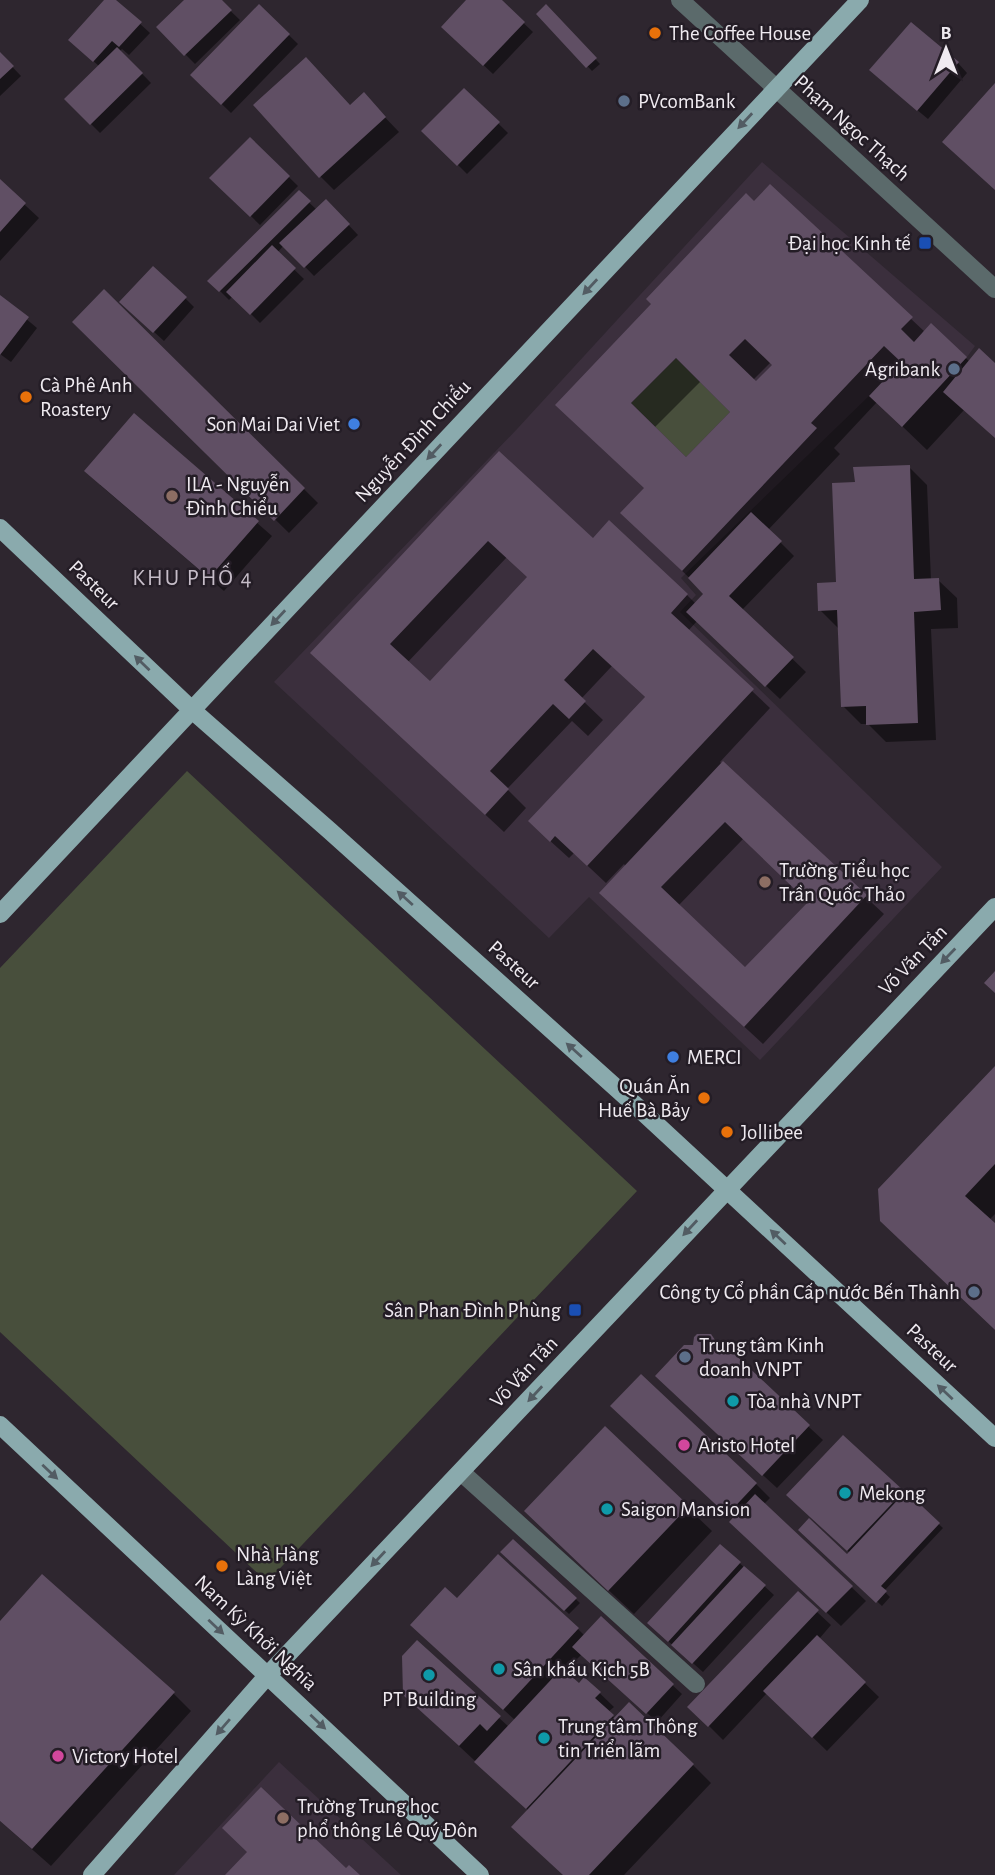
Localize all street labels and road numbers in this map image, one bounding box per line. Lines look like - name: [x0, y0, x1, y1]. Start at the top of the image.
- street label: Phạm Ngọc Thạch: [790, 71, 914, 185]
- street label: Nguyễn Đình Chiểu: [350, 375, 475, 506]
- street label: Pasteur: [65, 556, 123, 614]
- street label: Võ Văn Tần: [875, 921, 951, 999]
- street label: Pasteur: [484, 937, 544, 993]
- street label: Pasteur: [902, 1319, 962, 1377]
- street label: Võ Văn Tần: [486, 1332, 562, 1412]
- street label: Nam Kỳ Khởi Nghĩa: [191, 1571, 321, 1695]

